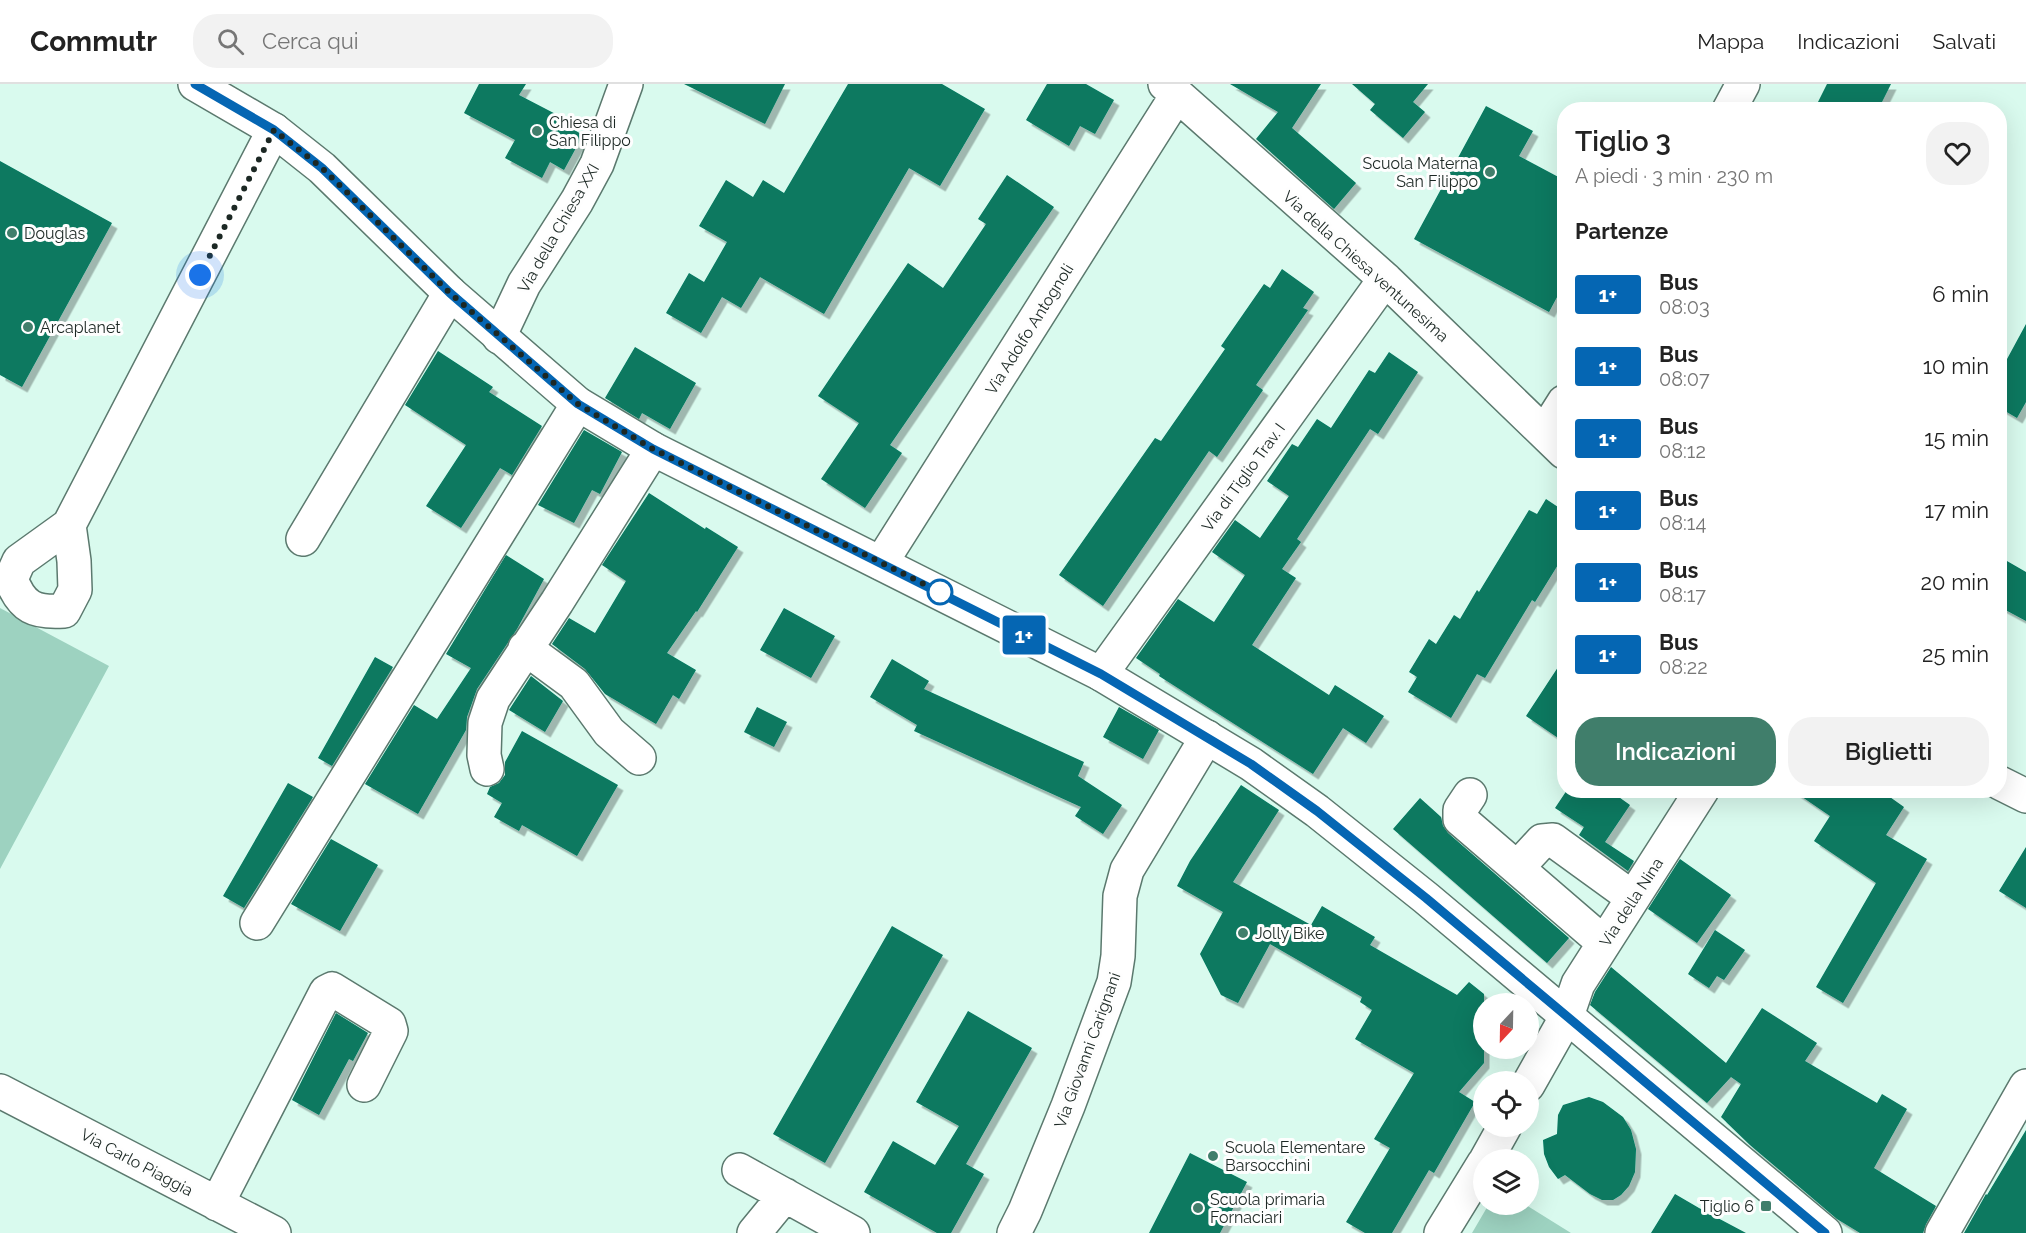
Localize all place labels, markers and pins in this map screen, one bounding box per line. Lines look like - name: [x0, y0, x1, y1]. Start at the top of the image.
- place label: Chiesa di San Filippo: [549, 113, 631, 150]
- marker: Chiesa di San Filippo: [530, 124, 544, 138]
- place label: Scuola Materna San Filippo: [1362, 154, 1478, 191]
- marker: Scuola Materna San Filippo: [1483, 165, 1497, 179]
- place label: Douglas: [24, 224, 85, 243]
- marker: Douglas: [5, 226, 19, 240]
- place label: Arcaplanet: [40, 318, 121, 337]
- marker: Arcaplanet: [21, 320, 35, 334]
- unlabelled marker: [927, 579, 953, 605]
- place label: Jolly Bike: [1255, 924, 1324, 943]
- marker: Jolly Bike: [1236, 926, 1250, 940]
- place label: Scuola Elementare Barsocchini: [1225, 1138, 1365, 1175]
- marker: Scuola Elementare Barsocchini: [1206, 1149, 1220, 1163]
- place label: Scuola primaria Fornaciari: [1210, 1190, 1325, 1227]
- place label: Tiglio 6: [1700, 1197, 1754, 1216]
- marker: Tiglio 6: [1759, 1199, 1773, 1213]
- marker: Scuola primaria Fornaciari: [1191, 1201, 1205, 1215]

